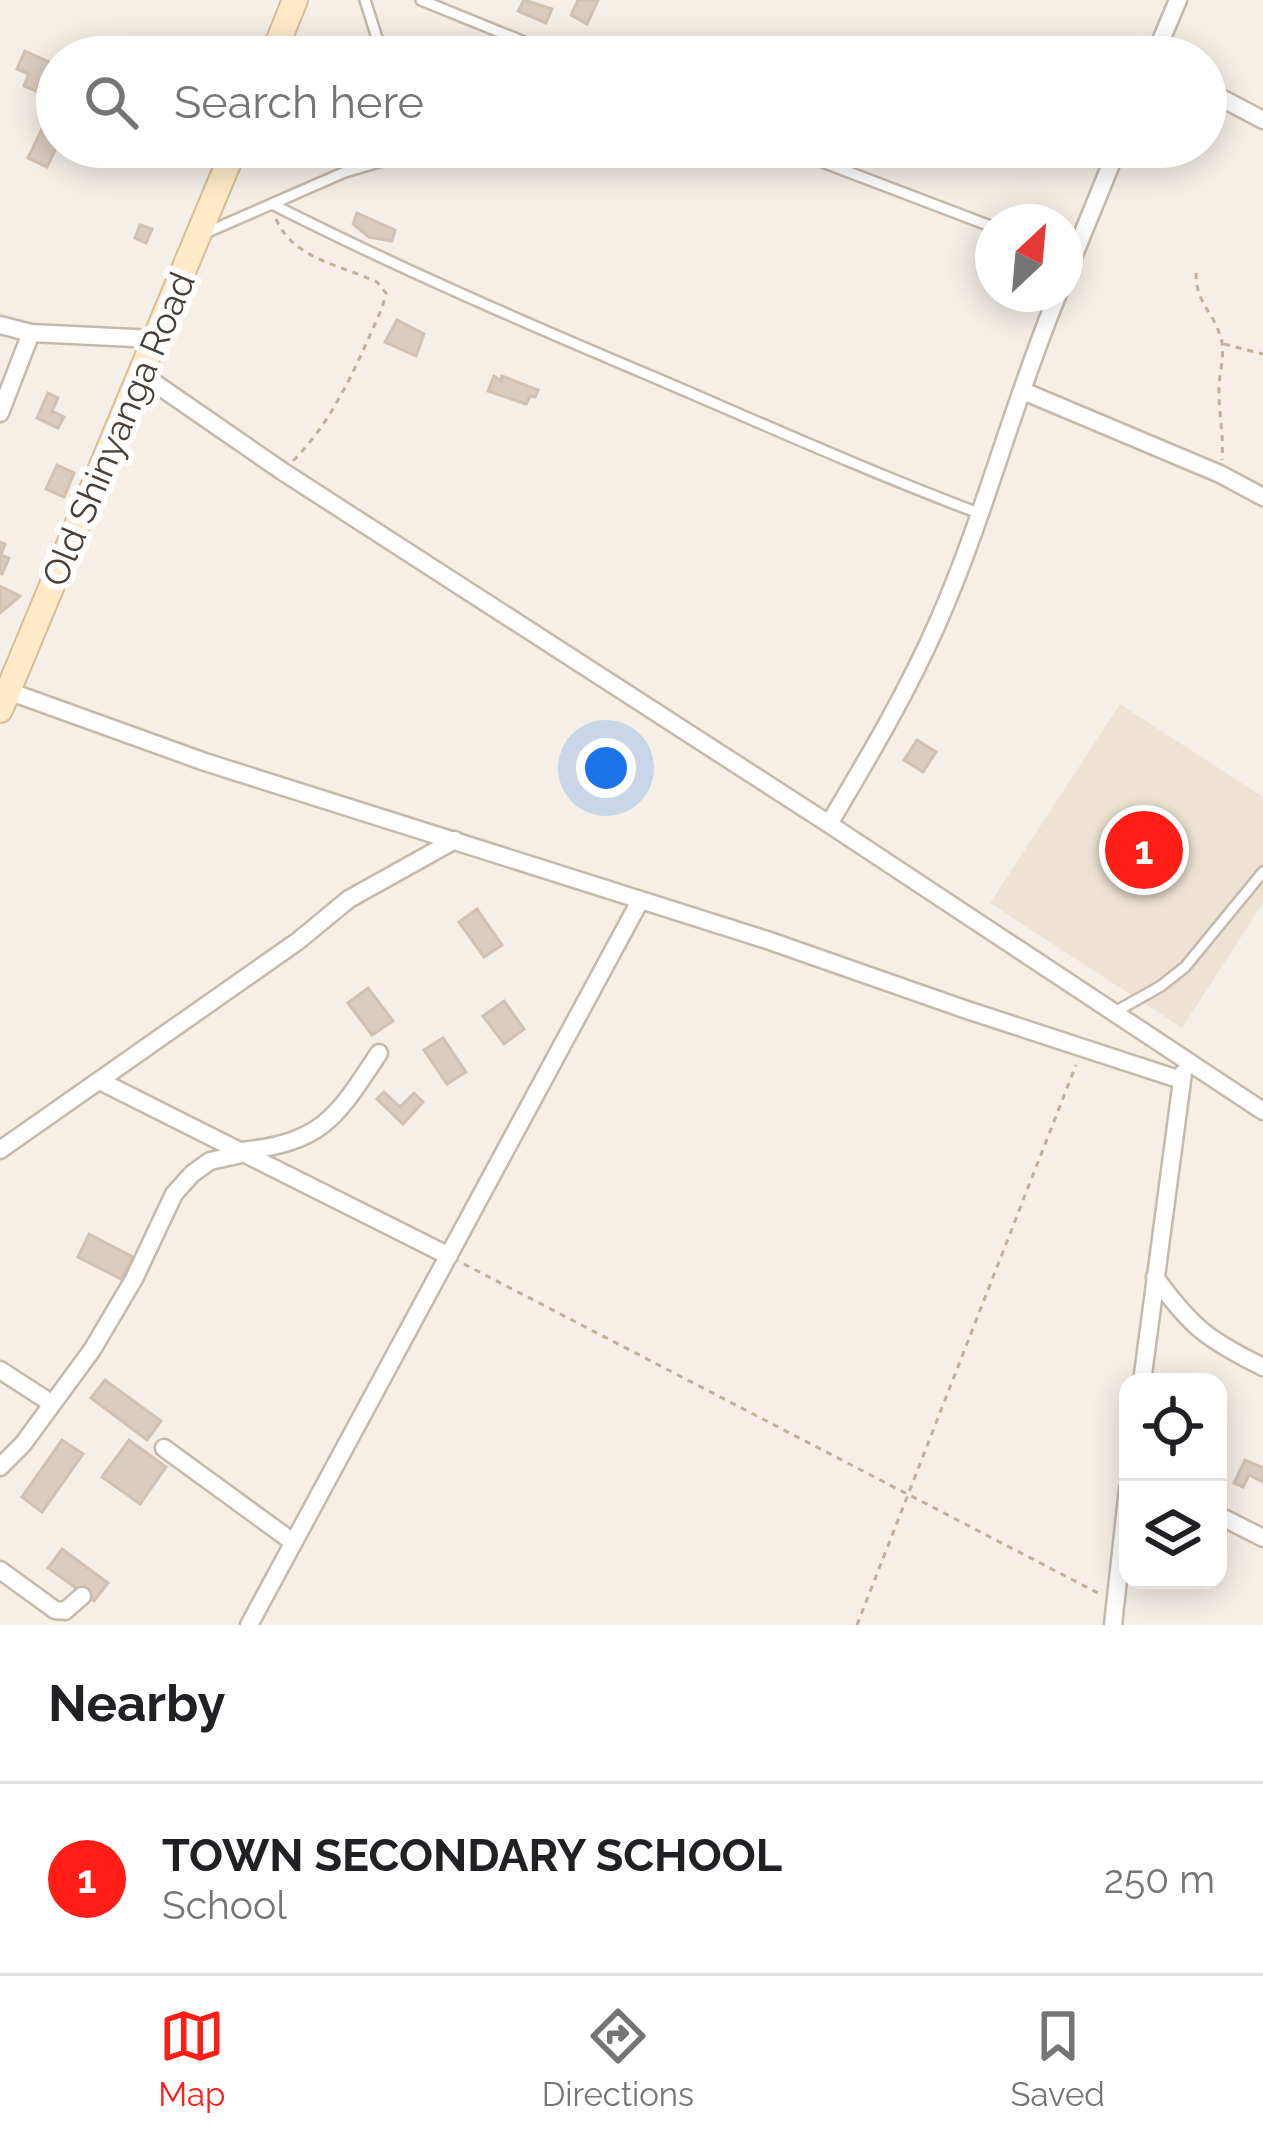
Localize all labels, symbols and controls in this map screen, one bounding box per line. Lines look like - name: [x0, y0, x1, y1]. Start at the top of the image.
- search box: [36, 36, 1227, 168]
- icon: search: [78, 69, 144, 135]
- text: Search here: [174, 76, 424, 129]
- north arrow: [975, 204, 1083, 312]
- street label: Old Shinyanga Road: [33, 266, 203, 592]
- your location: [576, 738, 636, 798]
- pin: 1: [1105, 805, 1183, 895]
- map controls: [1119, 1373, 1227, 1589]
- button: locate: [1119, 1373, 1227, 1481]
- button: layers: [1119, 1481, 1227, 1589]
- text: Nearby: [48, 1673, 225, 1733]
- text: TOWN SECONDARY SCHOOL: [162, 1829, 782, 1882]
- text: 1: [77, 1856, 97, 1902]
- text: 250 m: [1104, 1856, 1215, 1902]
- text: School: [162, 1882, 287, 1928]
- tab: Map: [158, 2003, 225, 2114]
- tab: Directions: [542, 2003, 694, 2114]
- tab: Saved: [1010, 2003, 1105, 2114]

